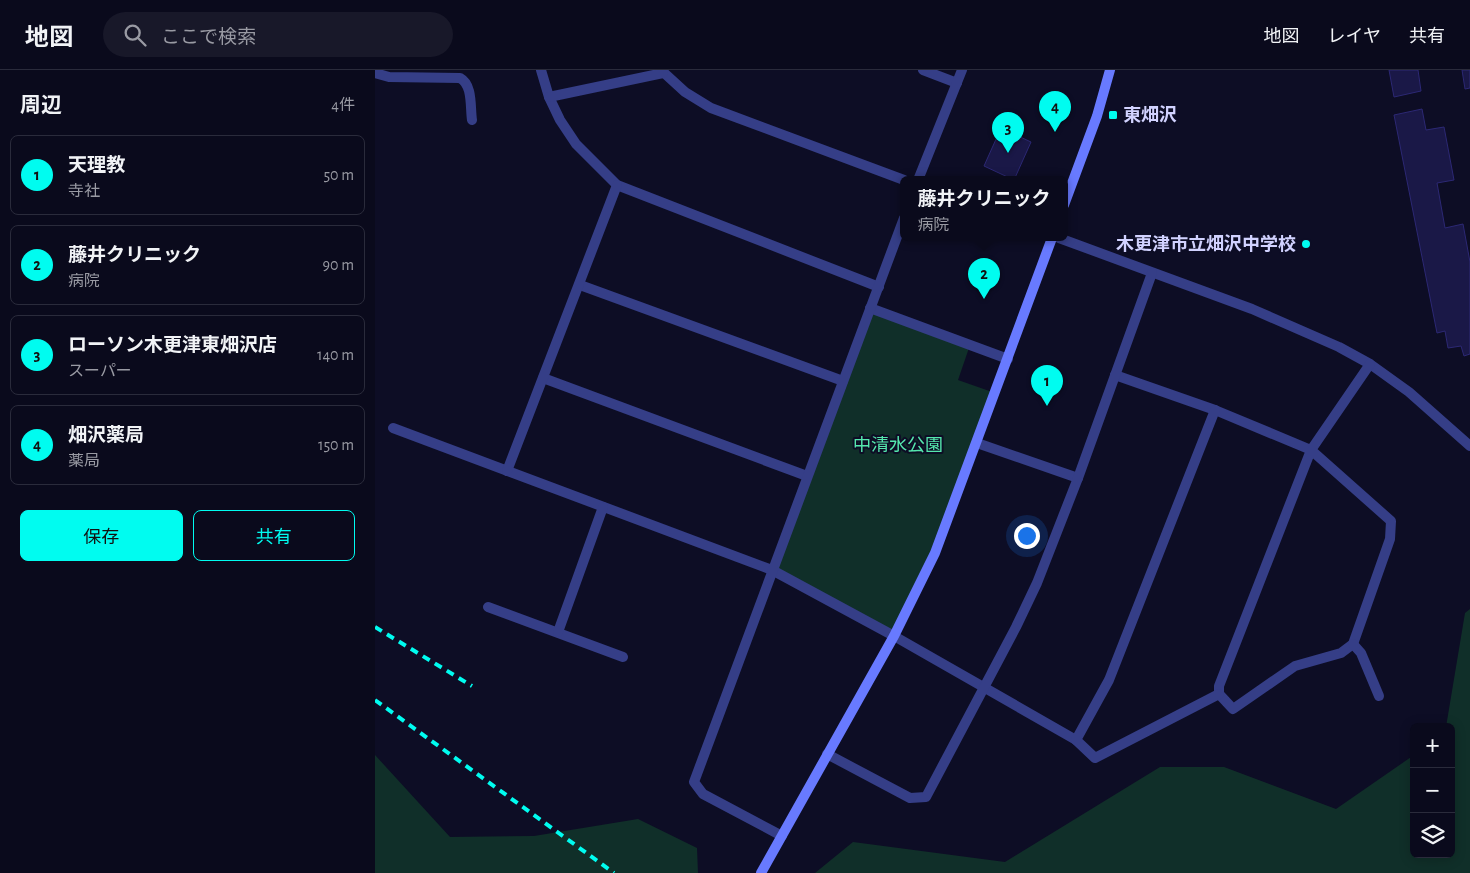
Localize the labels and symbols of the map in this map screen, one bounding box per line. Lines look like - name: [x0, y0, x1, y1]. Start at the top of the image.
- pin: 4: [1039, 91, 1071, 132]
- place label: 東畑沢: [1123, 105, 1177, 125]
- marker: 東畑沢: [1107, 109, 1119, 121]
- pin: 3: [992, 112, 1024, 153]
- place label: 木更津市立畑沢中学校: [1116, 234, 1296, 254]
- marker: 木更津市立畑沢中学校: [1300, 238, 1312, 250]
- pin: 2: [968, 258, 1000, 299]
- pin: 1: [1031, 365, 1063, 406]
- park label: 中清水公園: [853, 436, 943, 455]
- your location: [1014, 523, 1040, 549]

